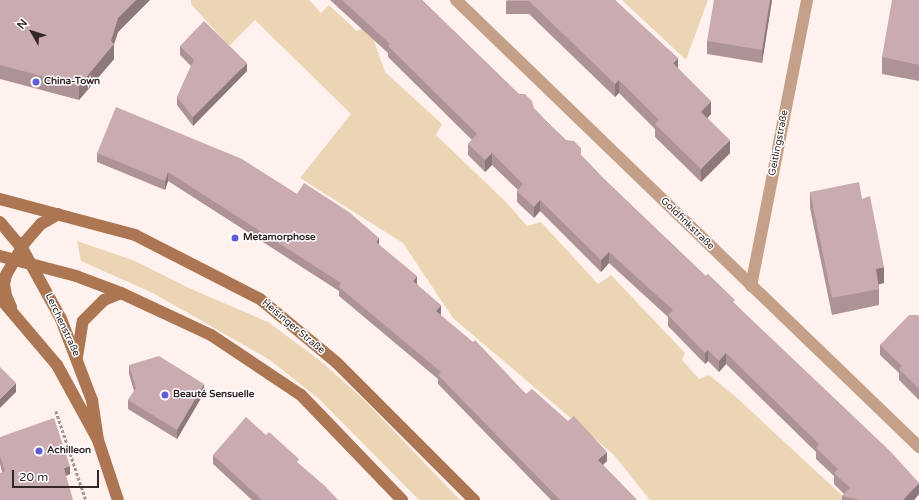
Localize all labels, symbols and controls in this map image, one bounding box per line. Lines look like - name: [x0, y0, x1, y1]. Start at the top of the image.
- north arrow: [12, 12, 52, 52]
- text: N: [14, 17, 30, 32]
- place label: China-Town: [44, 76, 100, 88]
- marker: China-Town: [31, 77, 41, 87]
- street label: Geitlingstraße: [767, 109, 791, 177]
- street label: Goldfinkstraße: [658, 195, 716, 253]
- place label: Metamorphose: [243, 232, 316, 244]
- marker: Metamorphose: [230, 233, 240, 243]
- street label: Lerchenstraße: [42, 292, 82, 358]
- street label: Heisinger Straße: [259, 297, 327, 357]
- place label: Beauté Sensuelle: [173, 389, 254, 401]
- marker: Beauté Sensuelle: [160, 390, 170, 400]
- place label: Achilleon: [47, 445, 91, 457]
- marker: Achilleon: [34, 446, 44, 456]
- scale bar: [14, 462, 101, 488]
- text: 20 m: [19, 470, 48, 484]

